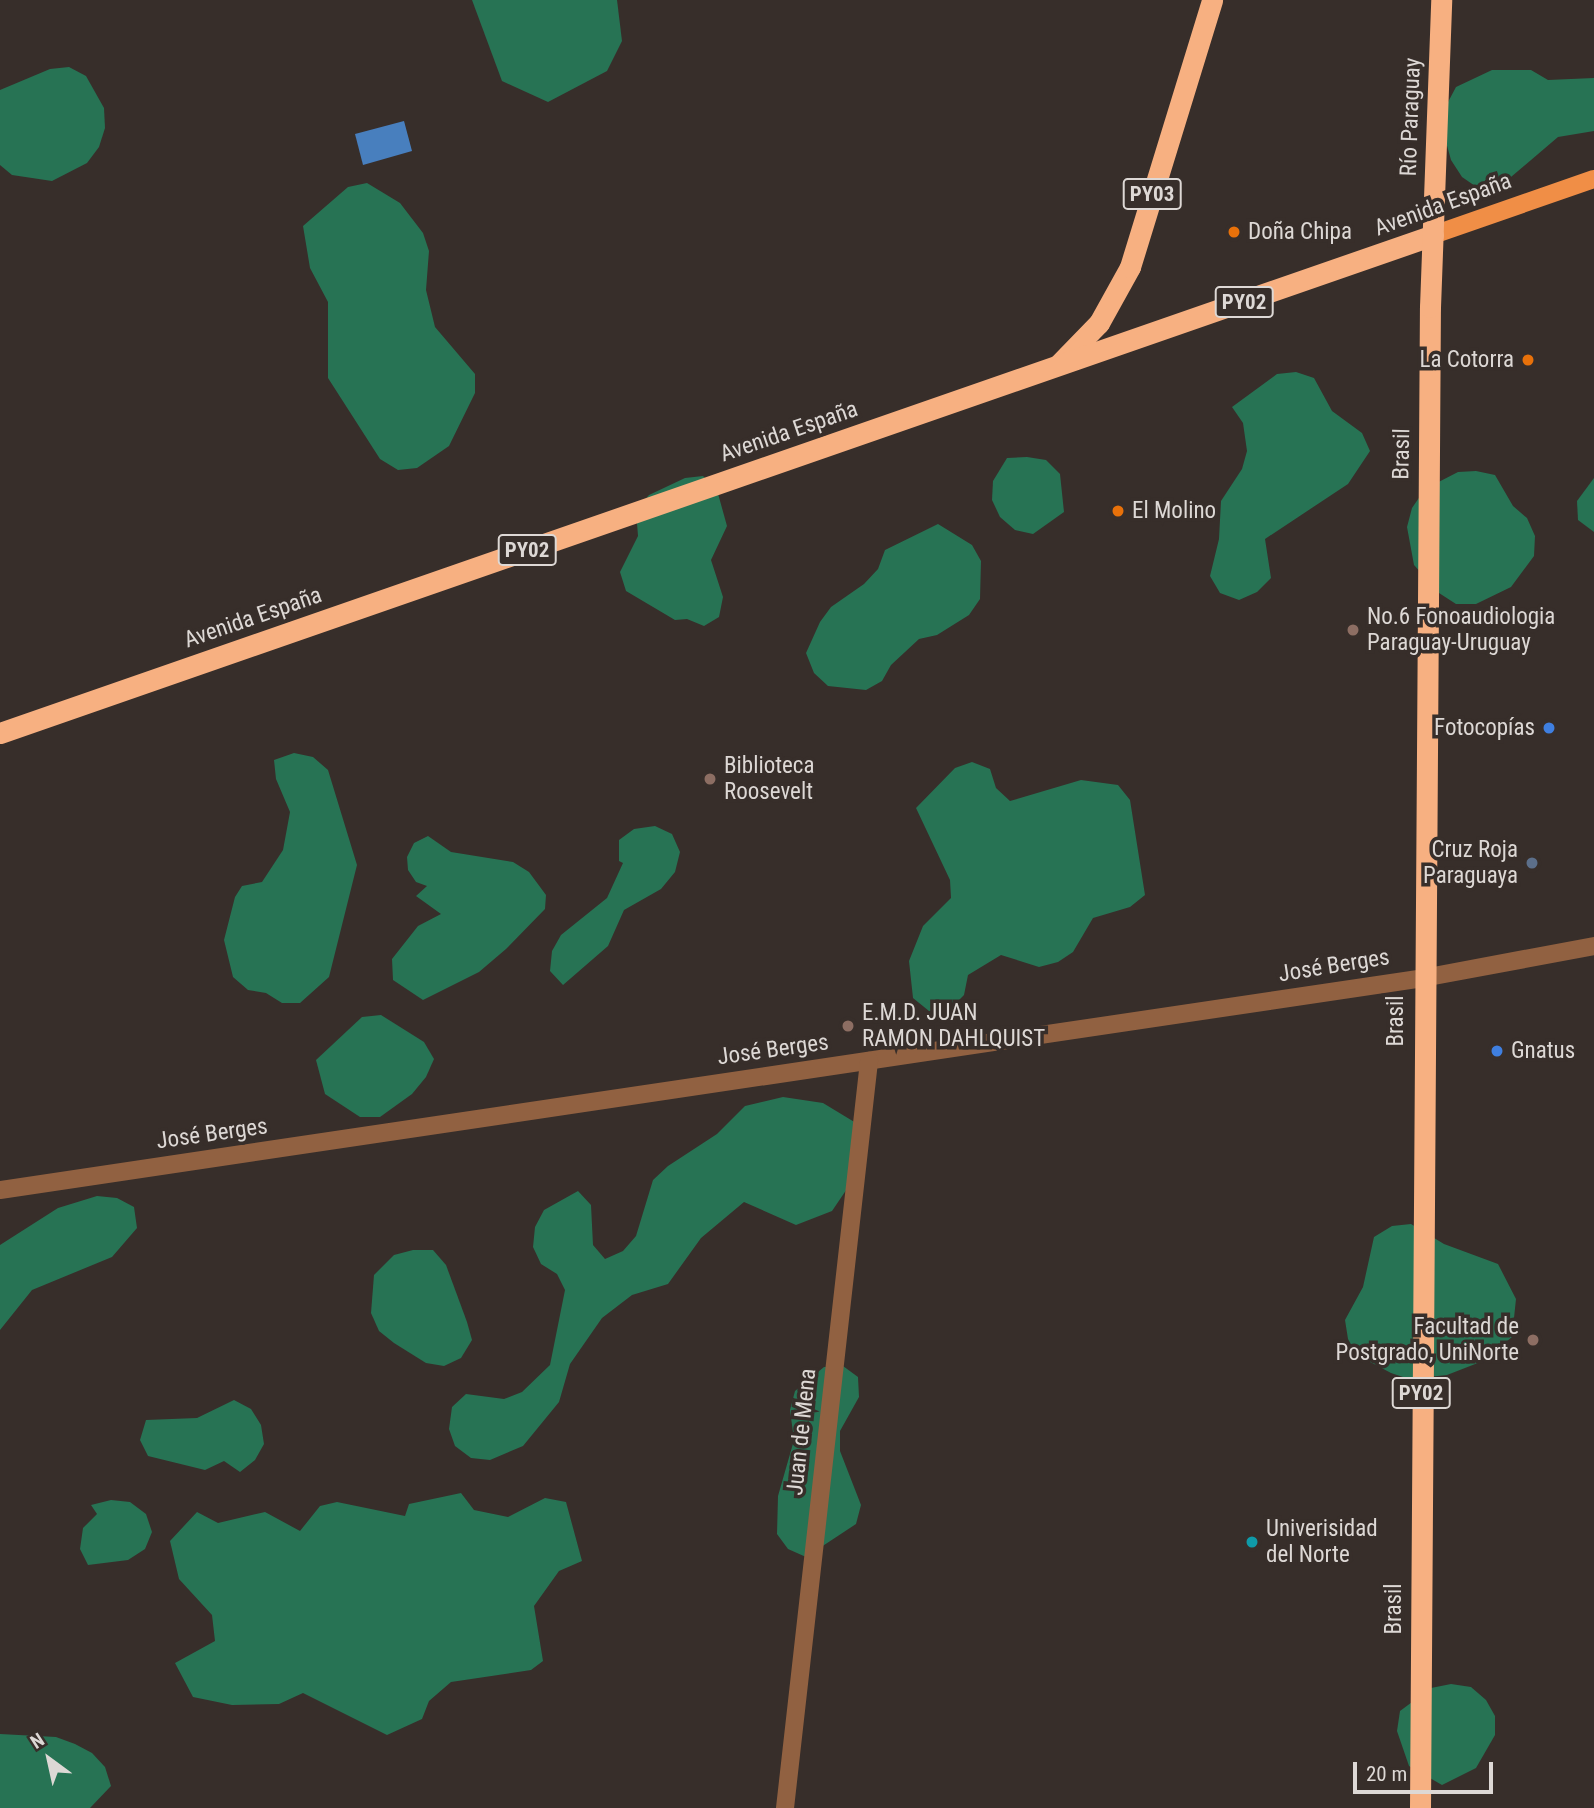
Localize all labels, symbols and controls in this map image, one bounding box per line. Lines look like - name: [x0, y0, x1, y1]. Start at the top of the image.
- street label: Río Paraguay: [1395, 57, 1427, 177]
- street label: Avenida España: [1371, 167, 1515, 243]
- road number: PY03: [1122, 176, 1182, 212]
- place label: Doña Chipa: [1248, 218, 1352, 246]
- marker: Doña Chipa: [1226, 224, 1242, 240]
- road number: PY02: [1214, 284, 1274, 320]
- place label: La Cotorra: [1419, 346, 1514, 374]
- marker: La Cotorra: [1520, 352, 1536, 368]
- street label: Avenida España: [717, 396, 861, 468]
- street label: Brasil: [1388, 428, 1416, 480]
- place label: El Molino: [1132, 497, 1216, 525]
- marker: El Molino: [1110, 503, 1126, 519]
- road number: PY02: [497, 532, 557, 568]
- street label: Avenida España: [181, 582, 325, 654]
- place label: No.6 Fonoaudiologia Paraguay-Uruguay: [1367, 603, 1555, 657]
- marker: No.6 Fonoaudiologia Paraguay-Uruguay: [1345, 622, 1361, 638]
- place label: Fotocopías: [1434, 714, 1535, 742]
- marker: Fotocopías: [1541, 720, 1557, 736]
- place label: Biblioteca Roosevelt: [724, 752, 815, 806]
- marker: Biblioteca Roosevelt: [702, 771, 718, 787]
- place label: Cruz Roja Paraguaya: [1423, 836, 1518, 890]
- marker: Cruz Roja Paraguaya: [1524, 855, 1540, 871]
- street label: José Berges: [1277, 944, 1391, 988]
- street label: Brasil: [1382, 995, 1410, 1047]
- place label: E.M.D. JUAN RAMON DAHLQUIST: [862, 999, 1045, 1053]
- marker: E.M.D. JUAN RAMON DAHLQUIST: [840, 1018, 856, 1034]
- street label: José Berges: [716, 1029, 830, 1071]
- place label: Gnatus: [1511, 1037, 1575, 1065]
- marker: Gnatus: [1489, 1043, 1505, 1059]
- street label: José Berges: [155, 1113, 269, 1155]
- place label: Facultad de Postgrado, UniNorte: [1336, 1313, 1519, 1367]
- marker: Facultad de Postgrado, UniNorte: [1525, 1332, 1541, 1348]
- street label: Juan de Mena: [782, 1367, 822, 1497]
- road number: PY02: [1391, 1376, 1451, 1410]
- place label: Univerisidad del Norte: [1266, 1515, 1378, 1569]
- marker: Univerisidad del Norte: [1244, 1534, 1260, 1550]
- street label: Brasil: [1380, 1583, 1408, 1635]
- north arrow: [14, 1724, 84, 1794]
- text: N: [26, 1728, 48, 1754]
- scale bar: [1356, 1748, 1496, 1792]
- text: 20 m: [1366, 1762, 1407, 1786]

